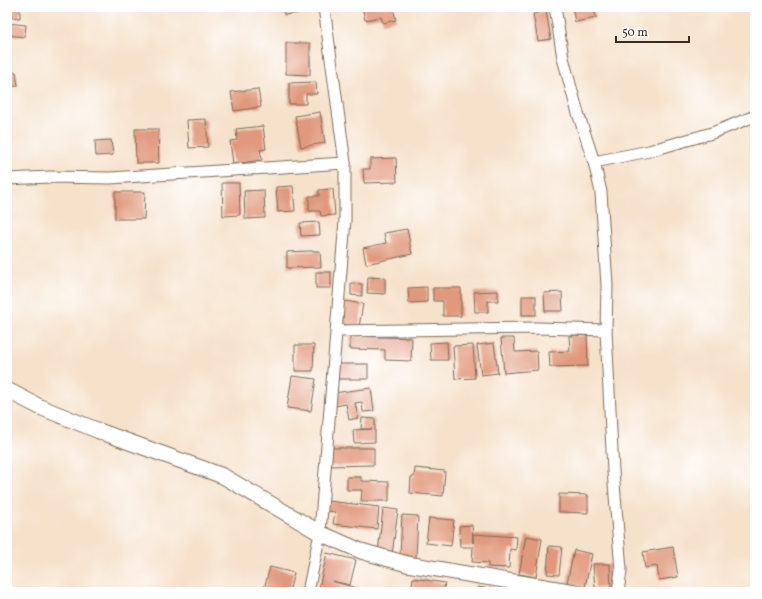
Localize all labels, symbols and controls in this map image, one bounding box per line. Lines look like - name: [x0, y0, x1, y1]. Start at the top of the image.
- scale bar: [616, 18, 689, 44]
- text: 50 m: [622, 25, 648, 41]

